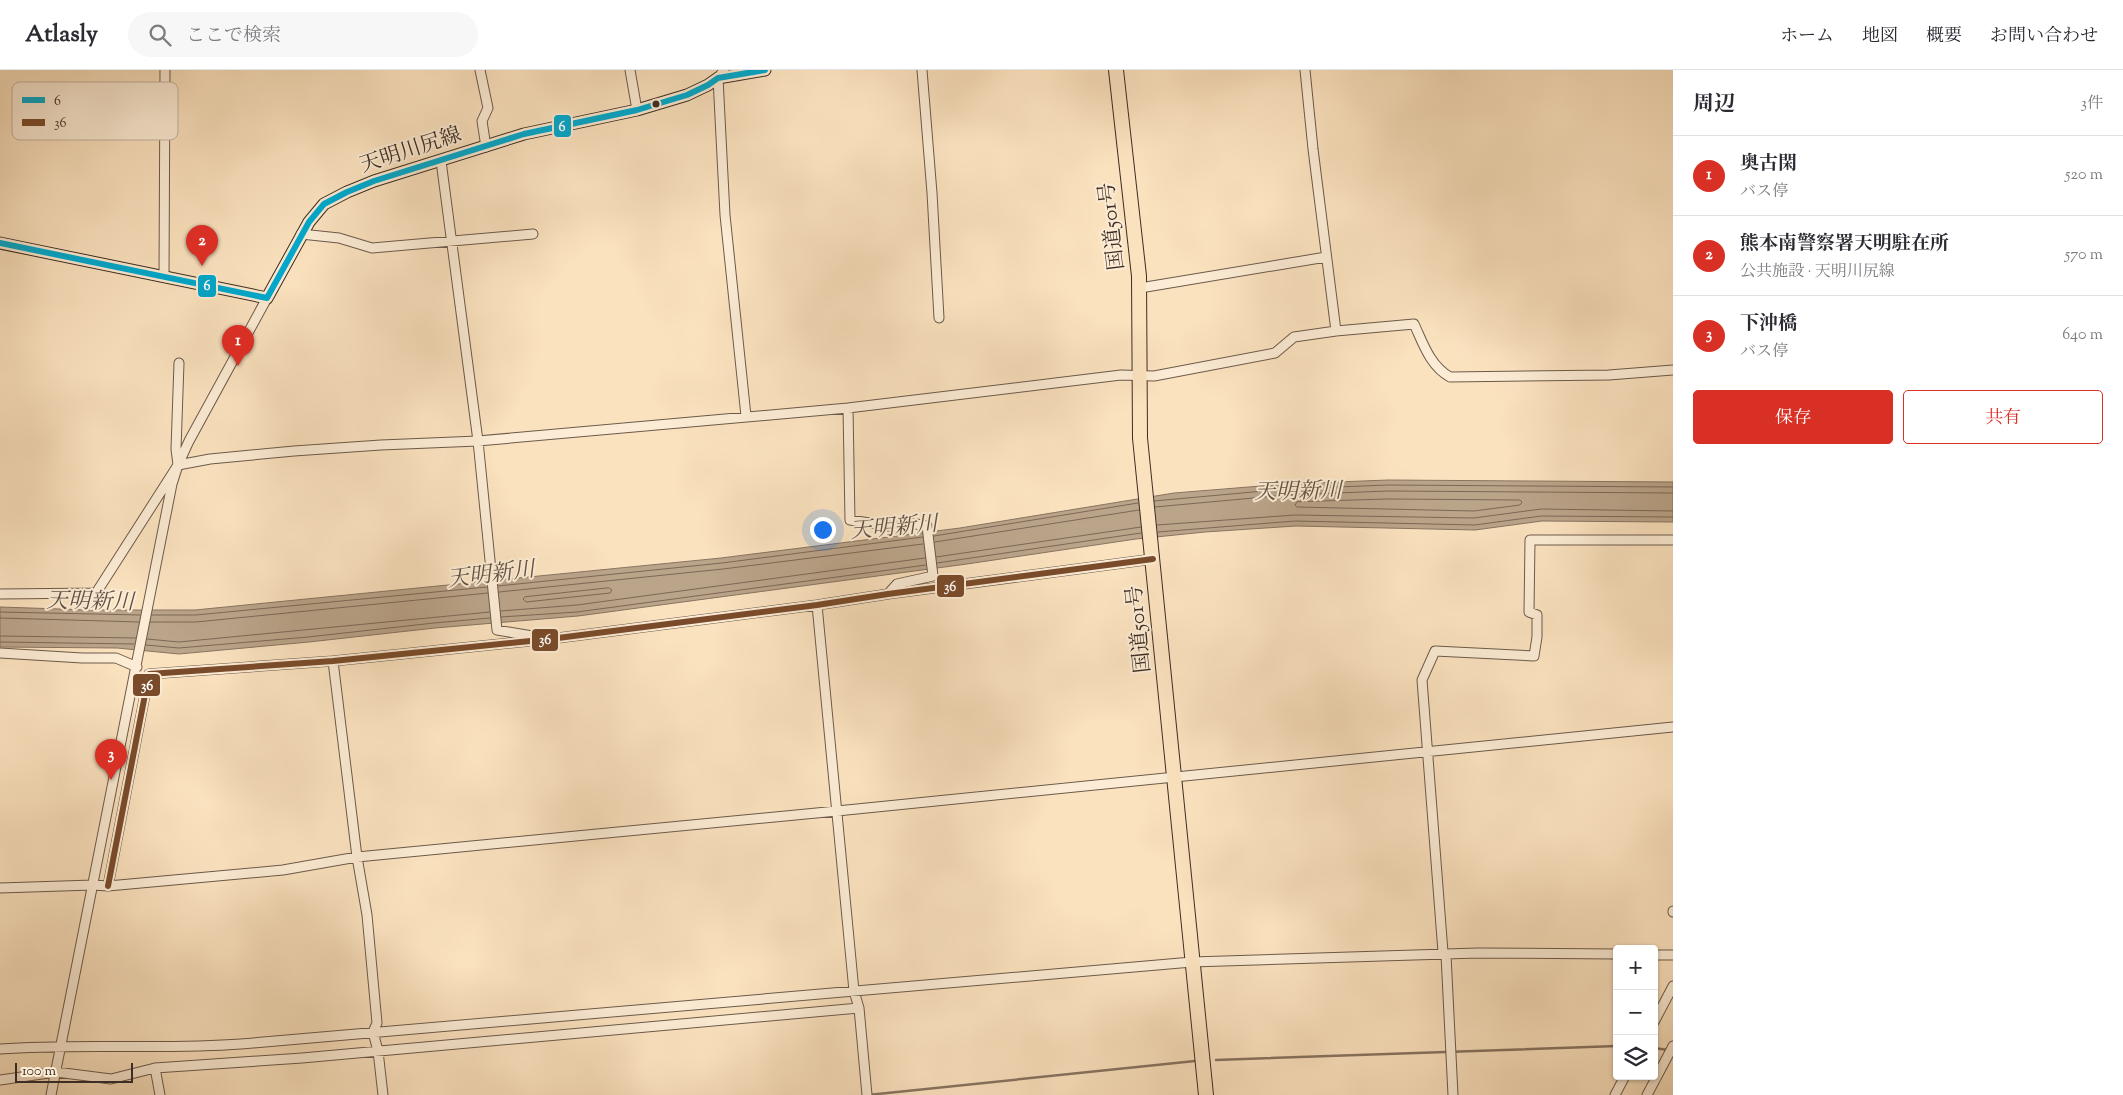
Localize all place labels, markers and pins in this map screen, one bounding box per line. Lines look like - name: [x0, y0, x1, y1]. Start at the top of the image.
- unlabelled marker: [651, 99, 661, 109]
- pin: 2: [186, 225, 218, 266]
- pin: 1: [222, 325, 254, 366]
- pin: 3: [95, 739, 127, 780]

